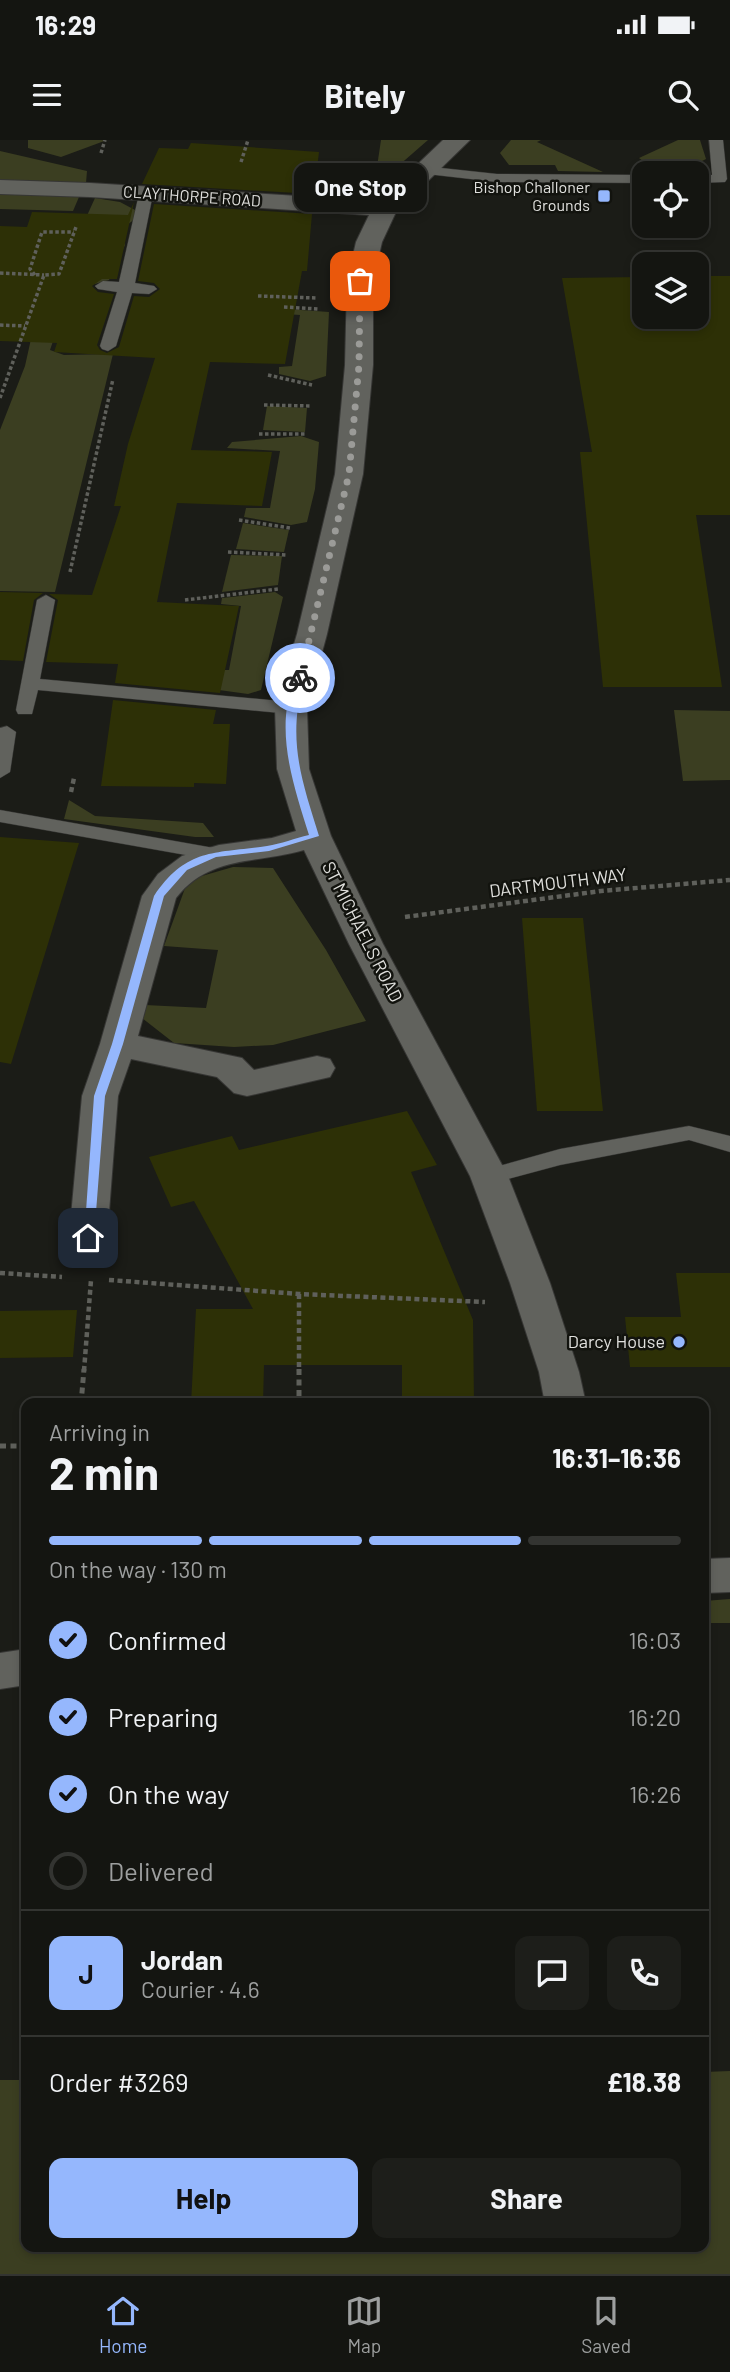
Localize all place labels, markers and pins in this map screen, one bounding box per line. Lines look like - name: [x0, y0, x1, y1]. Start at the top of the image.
- callout: One Stop: [294, 162, 426, 211]
- place label: Bishop Challoner Grounds: [473, 177, 590, 214]
- marker: Bishop Challoner Grounds: [596, 188, 612, 204]
- pin: [330, 251, 390, 311]
- pin: [58, 1208, 118, 1268]
- place label: Darcy House: [568, 1330, 665, 1352]
- marker: Darcy House: [671, 1334, 687, 1350]

